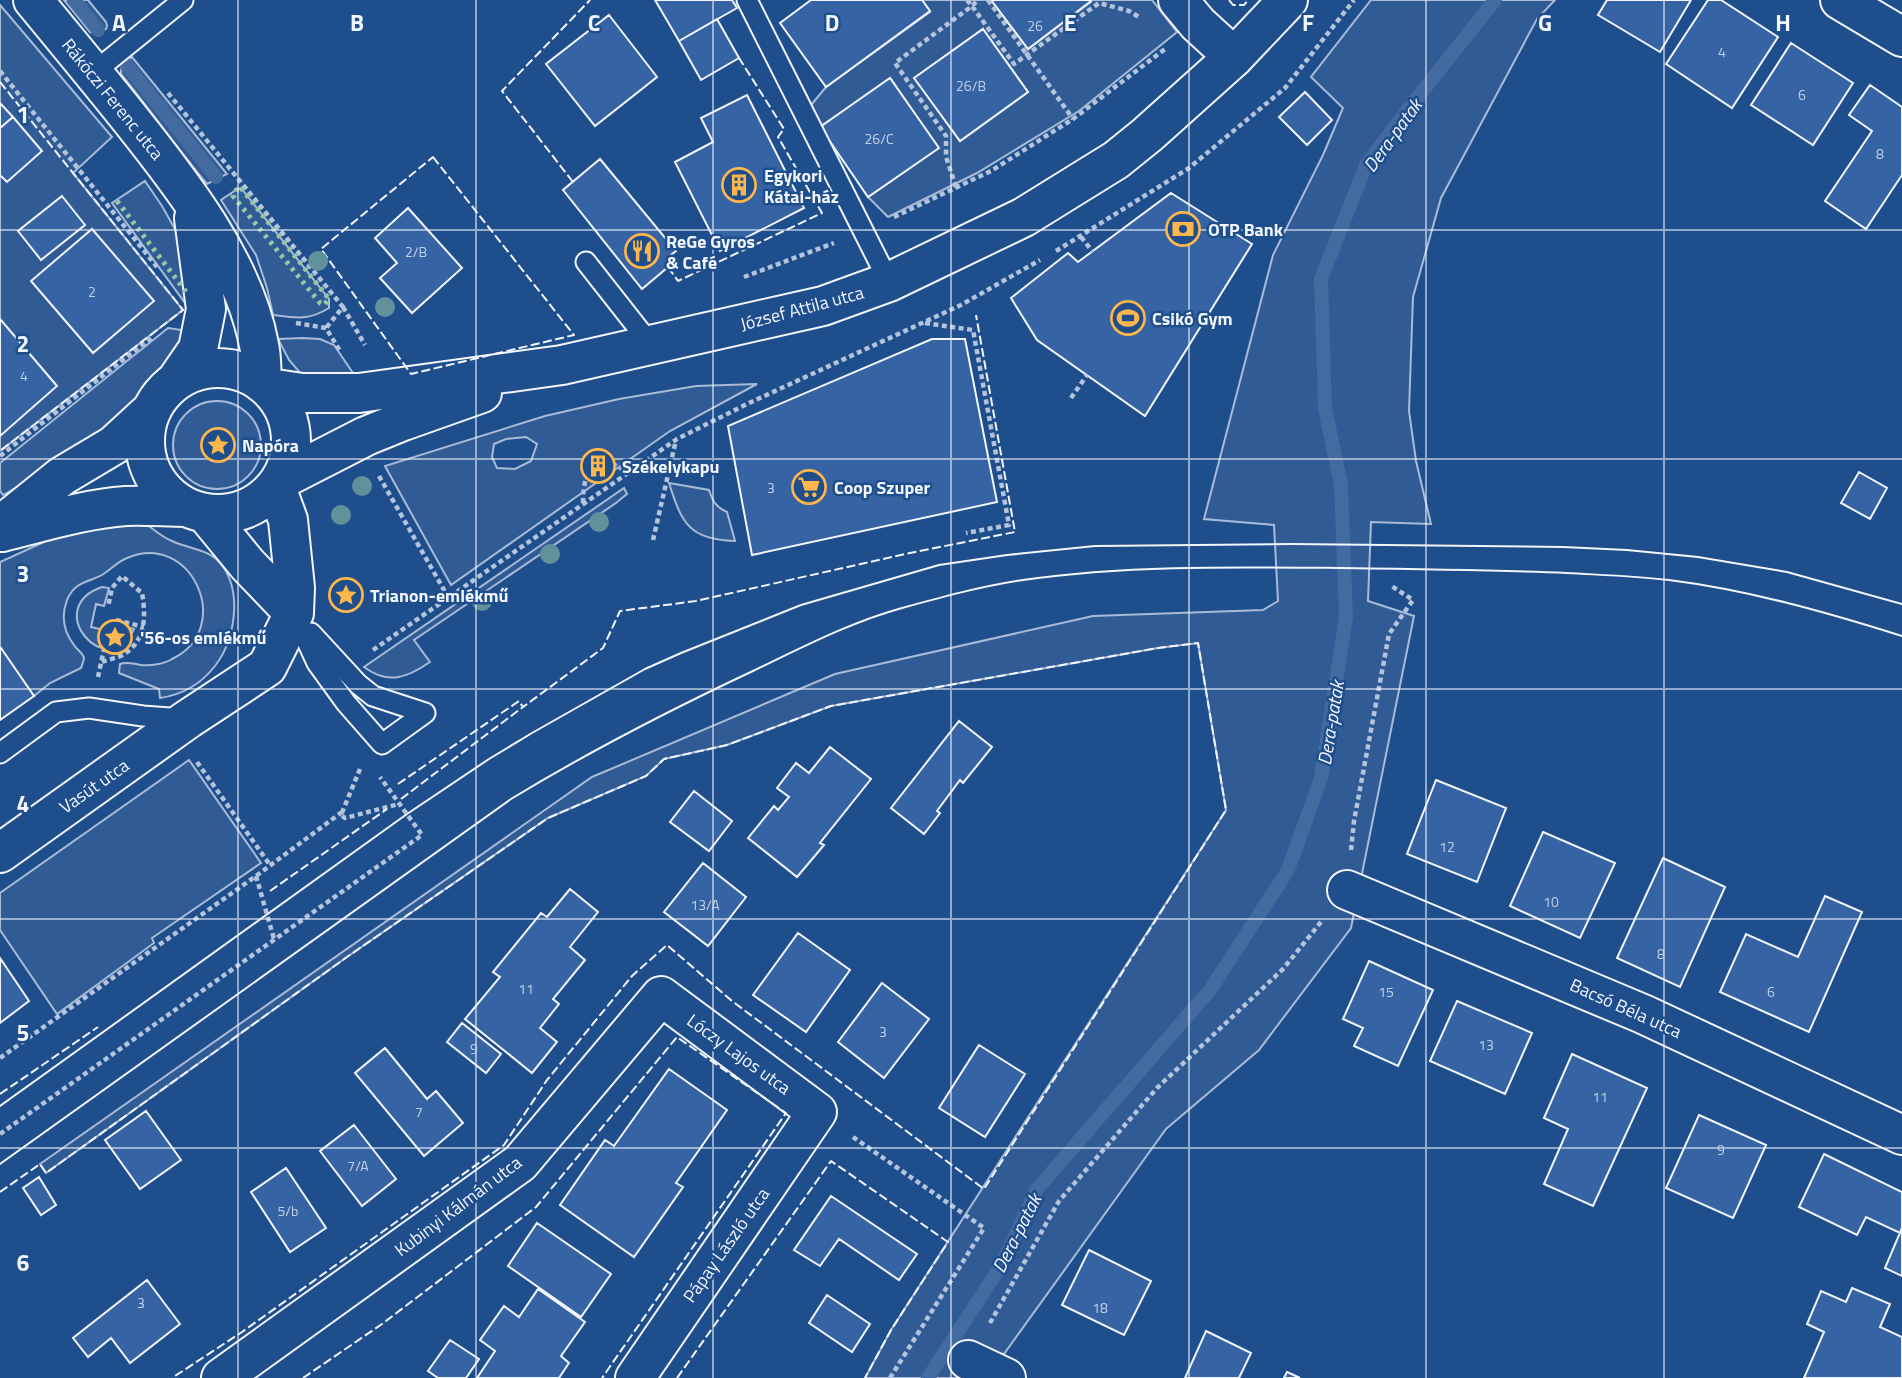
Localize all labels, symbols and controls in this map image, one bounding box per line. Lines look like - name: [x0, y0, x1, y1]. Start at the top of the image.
- text: A: [112, 5, 126, 40]
- text: B: [350, 5, 364, 40]
- text: C: [588, 5, 600, 40]
- text: D: [825, 5, 839, 40]
- text: E: [1064, 5, 1076, 40]
- text: F: [1302, 5, 1314, 40]
- text: G: [1538, 5, 1552, 40]
- text: H: [1775, 5, 1791, 40]
- house number: 26: [1027, 15, 1043, 36]
- street label: Rákóczi Ferenc utca: [55, 32, 171, 166]
- house number: 4: [1718, 41, 1726, 62]
- house number: 26/B: [956, 75, 986, 96]
- house number: 6: [1798, 84, 1806, 105]
- water label: Dera-patak: [1355, 90, 1430, 178]
- text: 1: [17, 97, 29, 132]
- house number: 26/C: [865, 128, 894, 149]
- house number: 8: [1876, 143, 1884, 164]
- place label: Egykori Kátai-ház: [764, 162, 839, 210]
- building icon: Egykori Kátai-ház: [720, 166, 758, 204]
- bank icon: OTP Bank: [1164, 210, 1202, 248]
- place label: OTP Bank: [1208, 216, 1284, 243]
- place label: ReGe Gyros & Café: [666, 228, 755, 276]
- restaurant icon: ReGe Gyros & Café: [623, 232, 661, 270]
- house number: 2/B: [405, 241, 427, 262]
- street label: József Attila utca: [737, 279, 867, 337]
- house number: 2: [88, 281, 96, 302]
- sports icon: Csikó Gym: [1109, 299, 1147, 337]
- place label: Csikó Gym: [1152, 305, 1233, 332]
- text: 2: [17, 326, 29, 361]
- house number: 4: [20, 365, 28, 386]
- place icon: Napóra: [199, 426, 237, 464]
- place label: Napóra: [242, 432, 299, 459]
- building icon: Székelykapu: [579, 447, 617, 485]
- place label: Székelykapu: [622, 453, 720, 480]
- supermarket icon: Coop Szuper: [790, 468, 828, 506]
- place label: Coop Szuper: [834, 474, 930, 501]
- house number: 3: [767, 477, 775, 498]
- text: 3: [17, 556, 29, 591]
- place icon: Trianon-emlékmű: [327, 576, 365, 614]
- place label: Trianon-emlékmű: [370, 582, 509, 609]
- place icon: '56-os emlékmű: [96, 618, 134, 656]
- place label: '56-os emlékmű: [140, 624, 267, 651]
- water label: Dera-patak: [1309, 676, 1351, 767]
- street label: Vasút utca: [54, 752, 134, 820]
- text: 4: [17, 786, 29, 821]
- house number: 12: [1439, 836, 1455, 857]
- house number: 10: [1543, 891, 1559, 912]
- house number: 13/A: [690, 894, 720, 915]
- house number: 8: [1657, 943, 1665, 964]
- street label: Bacsó Béla utca: [1566, 971, 1686, 1045]
- house number: 11: [518, 978, 534, 999]
- house number: 15: [1378, 981, 1394, 1002]
- house number: 6: [1767, 981, 1775, 1002]
- street label: Lóczy Lajos utca: [681, 1007, 797, 1101]
- text: 5: [17, 1015, 29, 1050]
- house number: 3: [879, 1021, 887, 1042]
- house number: 13: [1478, 1034, 1494, 1055]
- house number: 9: [470, 1038, 478, 1059]
- house number: 11: [1592, 1086, 1608, 1107]
- house number: 7: [415, 1101, 423, 1122]
- house number: 9: [1717, 1139, 1725, 1160]
- street label: Kubinyi Kálmán utca: [389, 1149, 527, 1263]
- house number: 7/A: [347, 1155, 369, 1176]
- street label: Pápay László utca: [676, 1182, 776, 1308]
- water label: Dera-patak: [984, 1186, 1049, 1277]
- house number: 5/b: [278, 1200, 298, 1221]
- text: 6: [17, 1245, 30, 1280]
- house number: 3: [137, 1292, 145, 1313]
- house number: 18: [1092, 1297, 1108, 1318]

